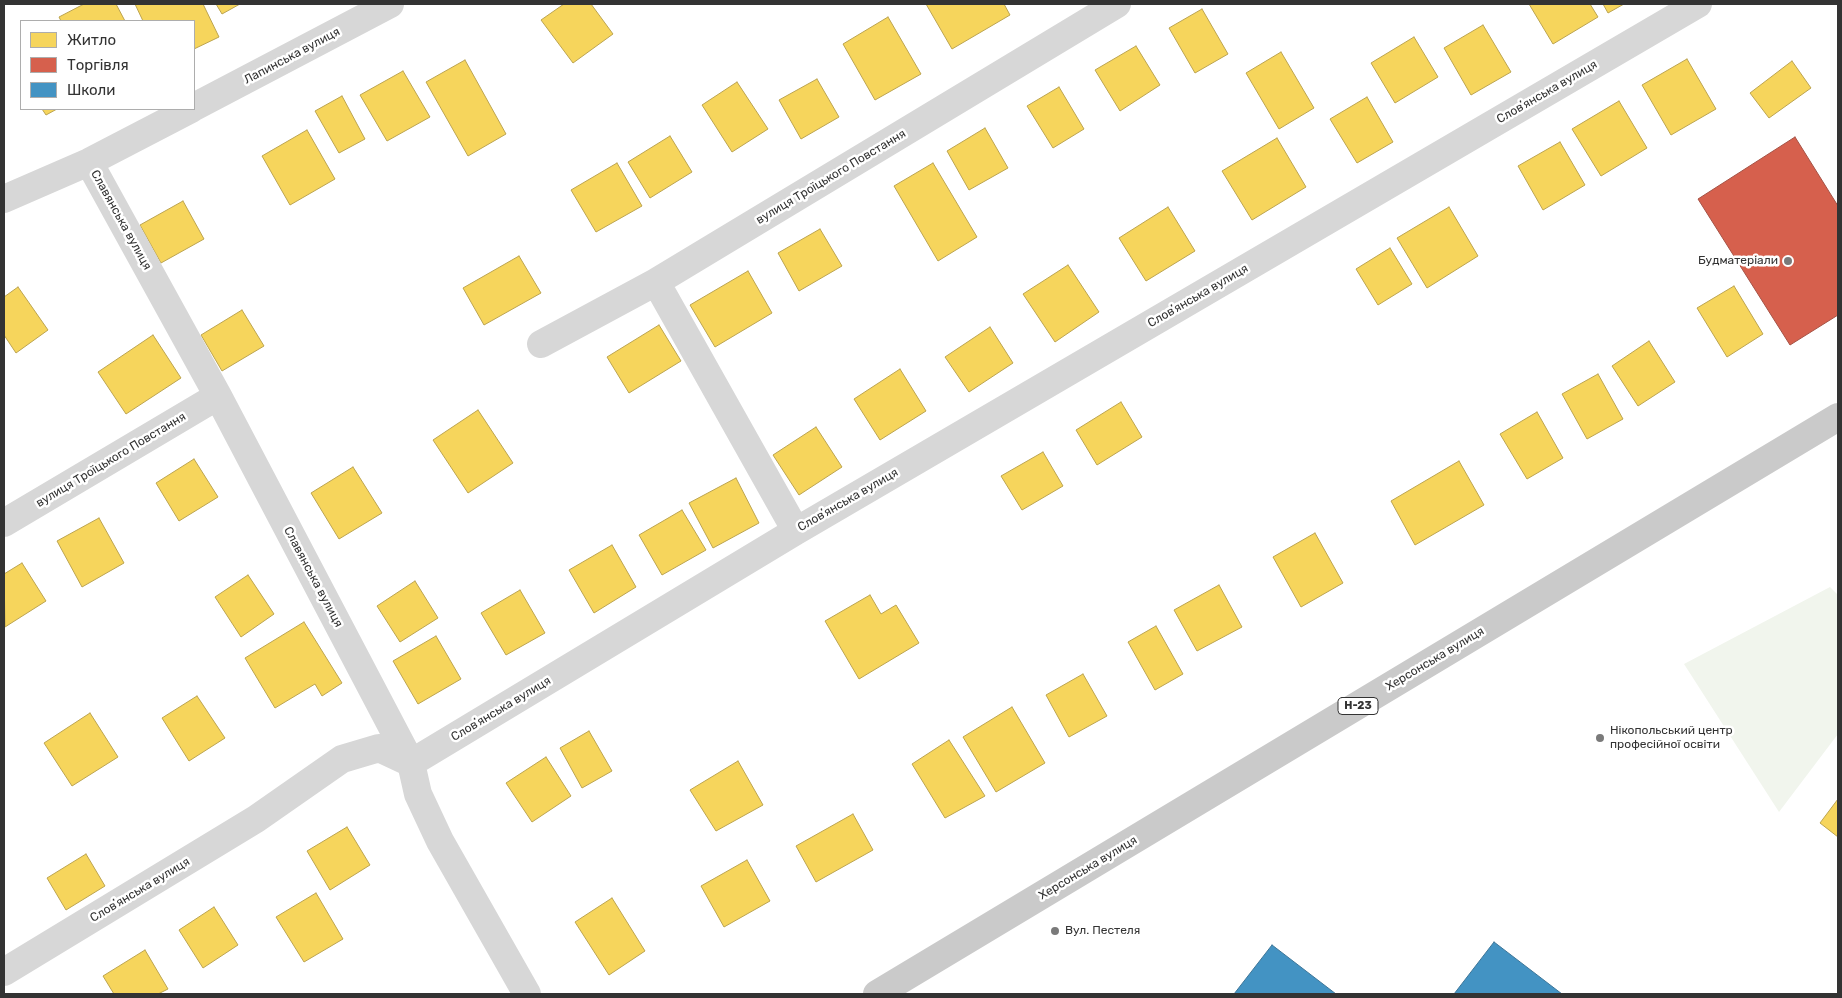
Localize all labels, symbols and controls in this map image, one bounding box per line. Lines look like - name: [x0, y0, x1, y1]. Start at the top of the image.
- legend: [20, 20, 195, 110]
- street label: Лапинська вулиця: [242, 25, 342, 87]
- text: Житло: [67, 31, 116, 49]
- text: Торгівля: [67, 56, 129, 74]
- street label: Словʼянська вулиця: [1494, 57, 1600, 127]
- text: Школи: [67, 81, 115, 99]
- street label: вулиця Троїцького Повстання: [754, 127, 908, 227]
- street label: Славянська вулиця: [88, 168, 154, 272]
- place label: Будматеріали: [1698, 254, 1778, 268]
- marker: Будматеріали: [1782, 255, 1794, 267]
- street label: Словʼянська вулиця: [1145, 261, 1251, 331]
- street label: вулиця Троїцького Повстання: [34, 410, 188, 510]
- street label: Словʼянська вулиця: [795, 465, 901, 535]
- street label: Славянська вулиця: [280, 524, 346, 630]
- street label: Херсонська вулиця: [1383, 624, 1487, 694]
- street label: Словʼянська вулиця: [449, 674, 553, 744]
- road number: Н-23: [1338, 698, 1378, 714]
- place label: Нікопольський центр професійної освіти: [1610, 724, 1733, 752]
- marker: Нікопольський центр професійної освіти: [1594, 732, 1606, 744]
- street label: Херсонська вулиця: [1036, 833, 1140, 903]
- street label: Словʼянська вулиця: [88, 855, 192, 925]
- place label: Вул. Пестеля: [1065, 924, 1140, 938]
- marker: Вул. Пестеля: [1049, 925, 1061, 937]

